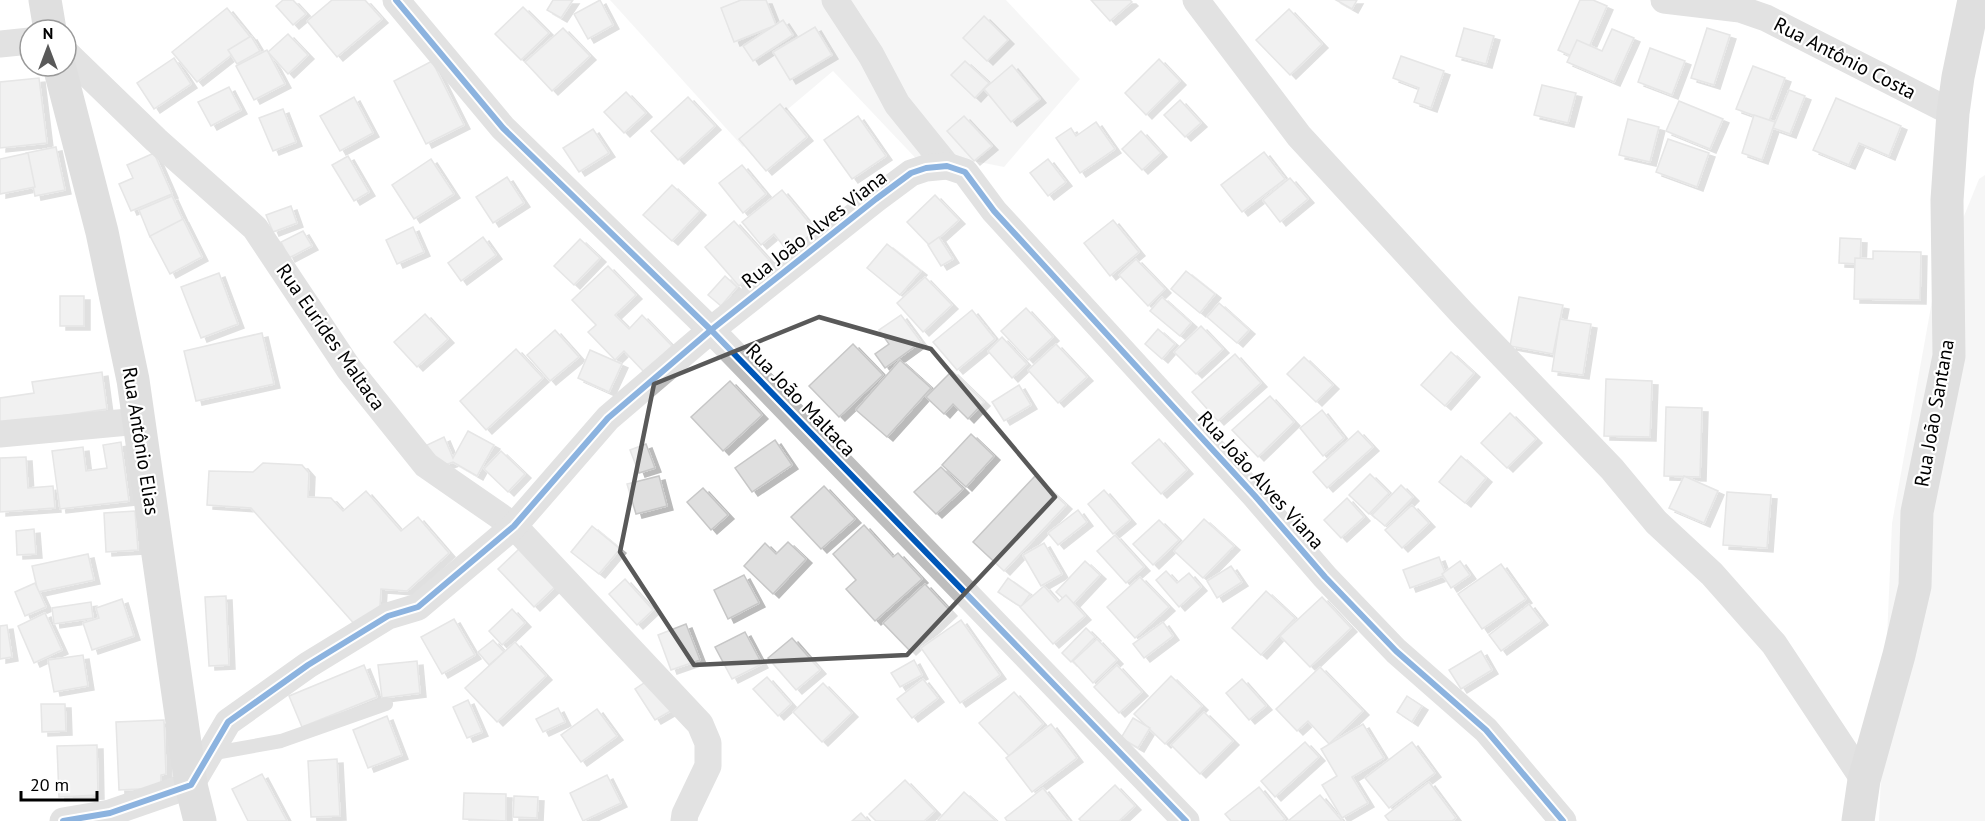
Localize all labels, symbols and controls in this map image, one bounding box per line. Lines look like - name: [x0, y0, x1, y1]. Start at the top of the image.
- street label: Rua Antônio Costa: [1770, 11, 1920, 105]
- north arrow: [18, 18, 78, 78]
- text: N: [43, 23, 53, 43]
- street label: Rua João Alves Viana: [736, 164, 892, 294]
- street label: Rua Eurides Maltaca: [271, 259, 391, 415]
- street label: Rua João Santana: [1908, 337, 1960, 489]
- street label: Rua João Maltaca: [740, 338, 862, 462]
- street label: Rua Antônio Elias: [116, 365, 166, 517]
- street label: Rua João Alves Viana: [1192, 405, 1330, 555]
- scale bar: [21, 764, 98, 802]
- text: 20 m: [30, 773, 69, 796]

